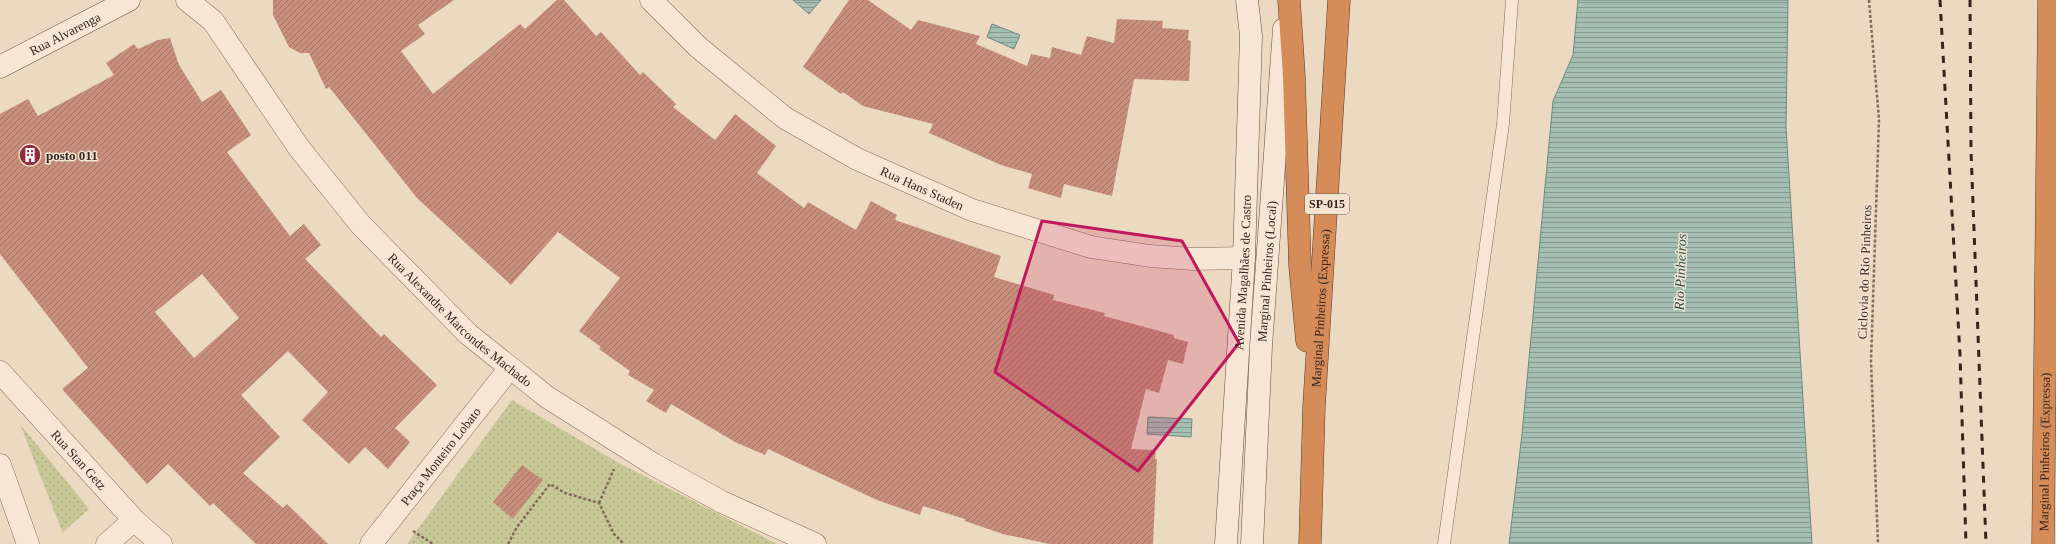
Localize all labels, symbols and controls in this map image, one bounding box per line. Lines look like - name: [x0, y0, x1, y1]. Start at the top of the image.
- street label: Rua Alvarenga: [27, 9, 103, 58]
- building icon: posto 011: [17, 142, 43, 168]
- place label: posto 011: [46, 148, 98, 163]
- street label: Rua Hans Staden: [878, 163, 967, 214]
- road number: SP-015: [1305, 194, 1349, 214]
- street label: Avenida Magalhães de Castro: [1231, 195, 1254, 351]
- street label: Marginal Pinheiros (Local): [1254, 200, 1280, 343]
- street label: Ciclovia do Rio Pinheiros: [1855, 204, 1874, 340]
- street label: Marginal Pinheiros (Expressa): [1308, 229, 1333, 388]
- water label: Rio Pinheiros: [1672, 233, 1689, 312]
- street label: Rua Alexandre Marcondes Machado: [385, 250, 535, 390]
- street label: Marginal Pinheiros (Expressa): [2036, 373, 2053, 532]
- street label: Praça Monteiro Lobato: [397, 404, 484, 508]
- street label: Rua Stan Getz: [48, 427, 110, 493]

